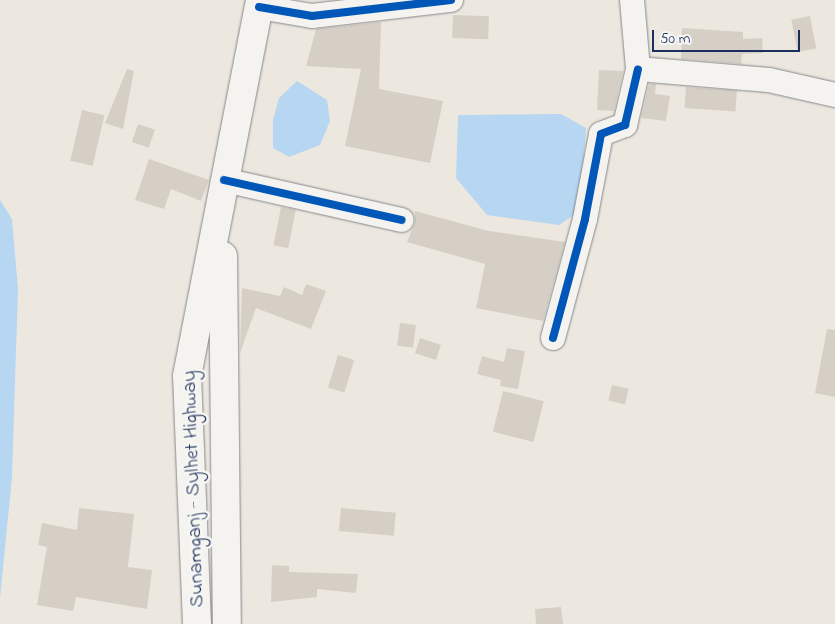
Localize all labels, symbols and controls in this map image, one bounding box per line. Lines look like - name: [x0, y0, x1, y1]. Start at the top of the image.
- scale bar: [655, 20, 802, 52]
- text: 50 m: [660, 28, 690, 50]
- street label: Sunamganj - Sylhet Highway: [178, 370, 210, 608]

